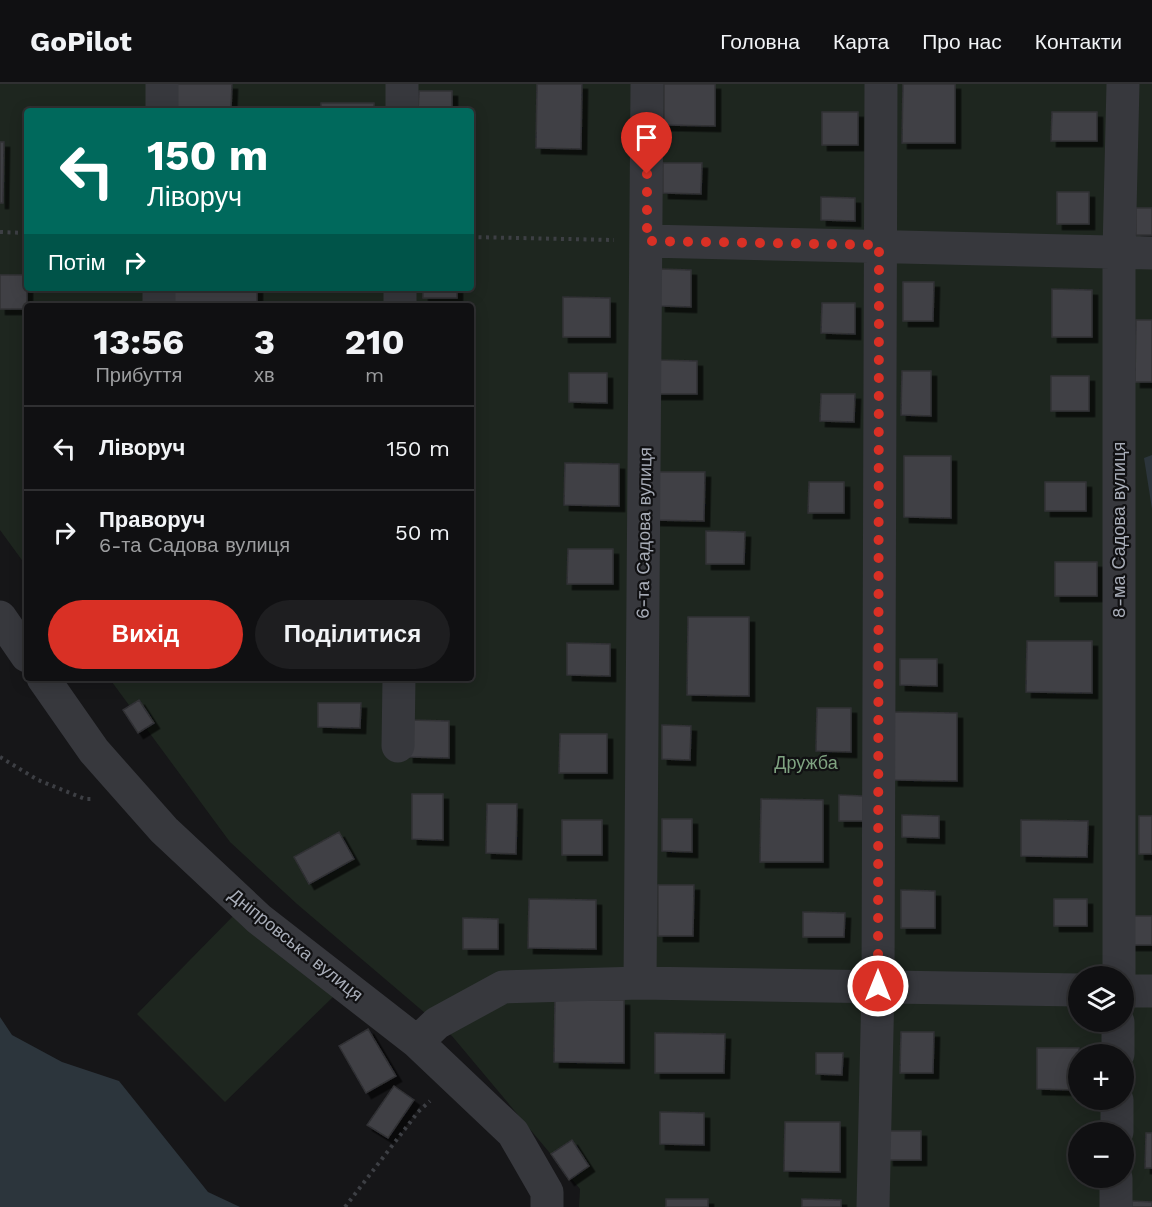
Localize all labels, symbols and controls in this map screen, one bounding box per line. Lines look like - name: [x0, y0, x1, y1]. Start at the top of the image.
- text: GoPilot: [30, 25, 132, 58]
- text: Головна: [720, 29, 800, 54]
- text: Карта: [833, 29, 889, 54]
- text: Про нас: [922, 29, 1002, 54]
- text: Контакти: [1035, 29, 1122, 54]
- pin: [621, 112, 672, 174]
- icon: arrive: [630, 121, 663, 154]
- text: 150 m: [147, 131, 268, 180]
- icon: left: [48, 132, 126, 210]
- text: Ліворуч: [147, 181, 242, 213]
- icon: right: [118, 246, 151, 279]
- text: Потім: [48, 250, 106, 275]
- text: 13:56: [93, 321, 184, 363]
- text: 3: [254, 321, 275, 363]
- text: 210: [344, 321, 405, 363]
- text: Прибуття: [95, 363, 182, 387]
- text: хв: [254, 363, 275, 387]
- text: m: [365, 363, 384, 387]
- icon: left: [48, 432, 81, 465]
- text: Ліворуч: [99, 435, 185, 460]
- text: 150 m: [386, 436, 450, 461]
- street label: 8-ма Садова вулиця: [1108, 442, 1129, 618]
- street label: 6-та Садова вулиця: [632, 447, 655, 619]
- text: Праворуч: [99, 507, 205, 532]
- icon: right: [48, 516, 81, 549]
- text: 50 m: [395, 520, 450, 545]
- text: 6-та Садова вулиця: [99, 533, 290, 557]
- button: Вихід: [48, 600, 243, 669]
- button: Поділитися: [255, 600, 450, 669]
- park label: Дружба: [774, 752, 839, 773]
- street label: Дніпровська вулиця: [225, 884, 368, 1005]
- position arrow: [846, 954, 910, 1018]
- map controls: [1068, 966, 1134, 1188]
- button: layers: [1068, 966, 1134, 1032]
- button: +: [1068, 1044, 1134, 1110]
- button: −: [1068, 1122, 1134, 1188]

